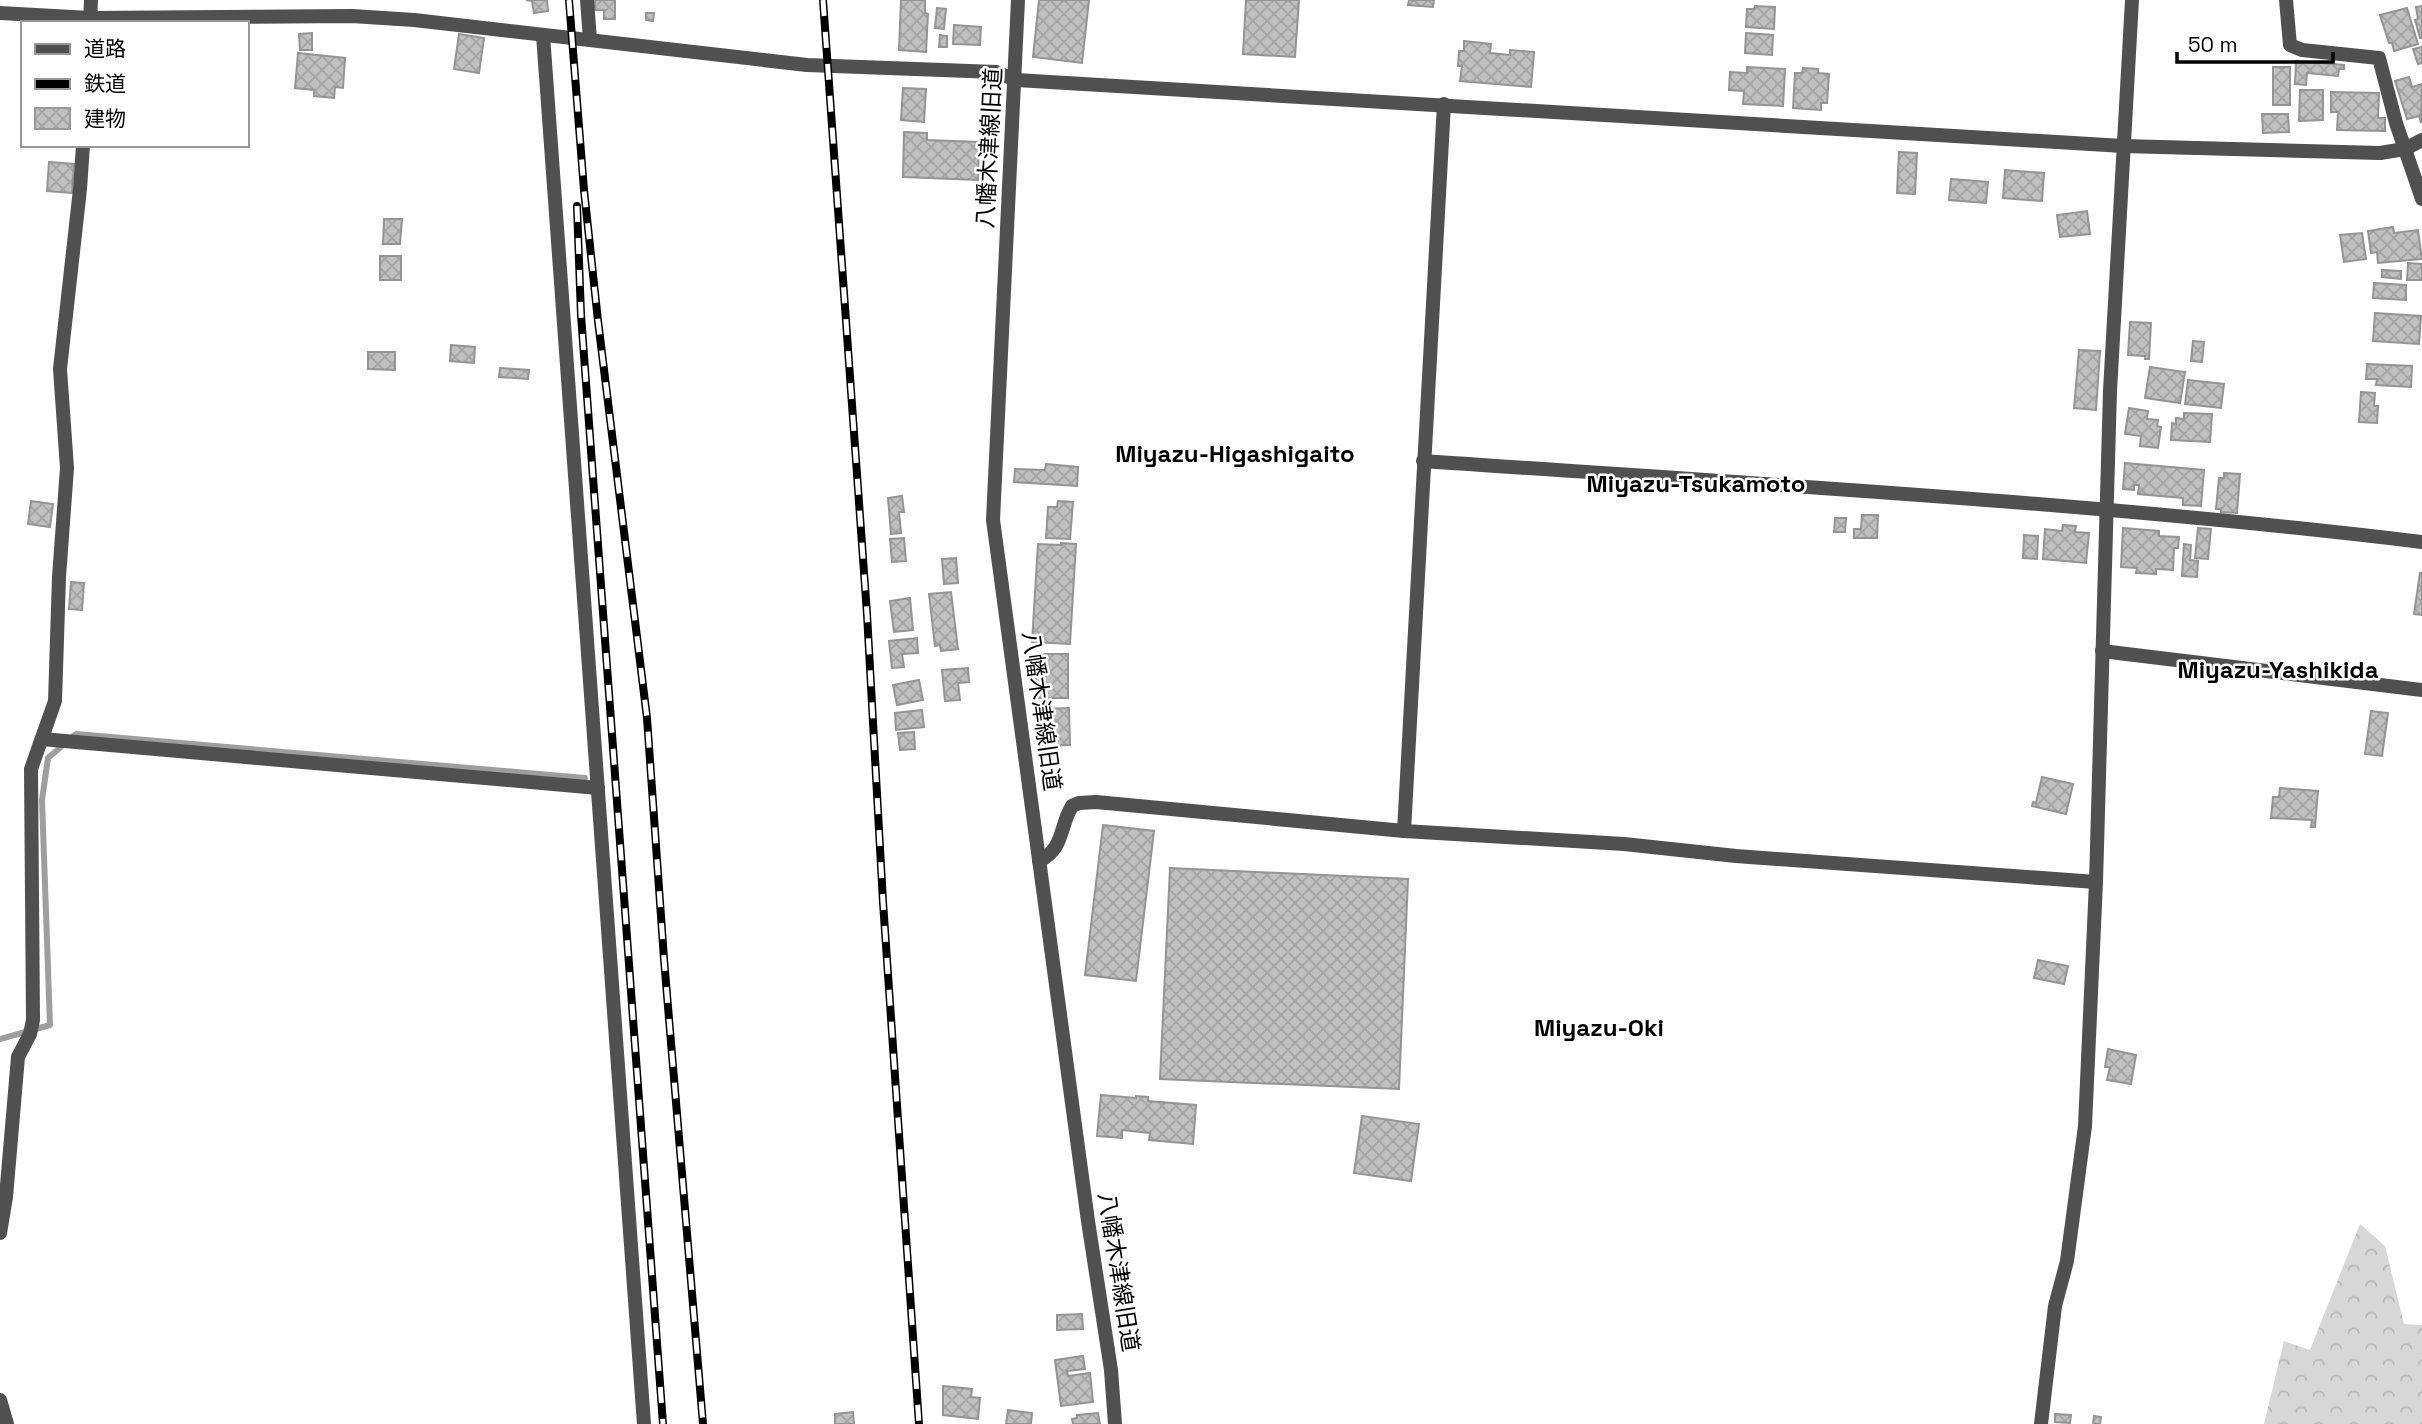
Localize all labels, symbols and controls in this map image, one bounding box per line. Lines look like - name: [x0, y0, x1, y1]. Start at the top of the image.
- legend: [21, 21, 248, 147]
- scale bar: [2177, 21, 2333, 65]
- text: 50 m: [2188, 31, 2238, 58]
- text: 道路: [84, 35, 126, 62]
- street label: 八幡木津線旧道: [970, 67, 1008, 229]
- text: 鉄道: [84, 70, 126, 97]
- text: 建物: [84, 105, 126, 132]
- district label: Miyazu-Higashigaito: [1115, 438, 1355, 469]
- district label: Miyazu-Tsukamoto: [1587, 468, 1805, 499]
- street label: 八幡木津線旧道: [1016, 629, 1068, 793]
- district label: Miyazu-Yashikida: [2177, 654, 2379, 685]
- district label: Miyazu-Oki: [1534, 1012, 1664, 1043]
- street label: 八幡木津線旧道: [1092, 1190, 1146, 1354]

